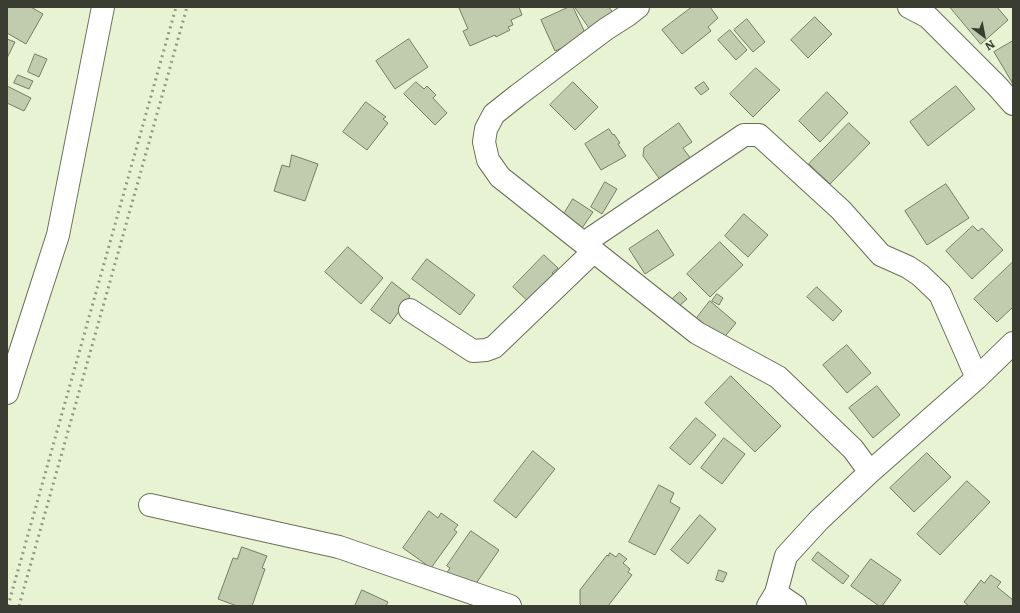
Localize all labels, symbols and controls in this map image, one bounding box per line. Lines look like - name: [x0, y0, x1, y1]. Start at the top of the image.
- north arrow: [964, 16, 1004, 56]
- text: N: [982, 37, 999, 55]

